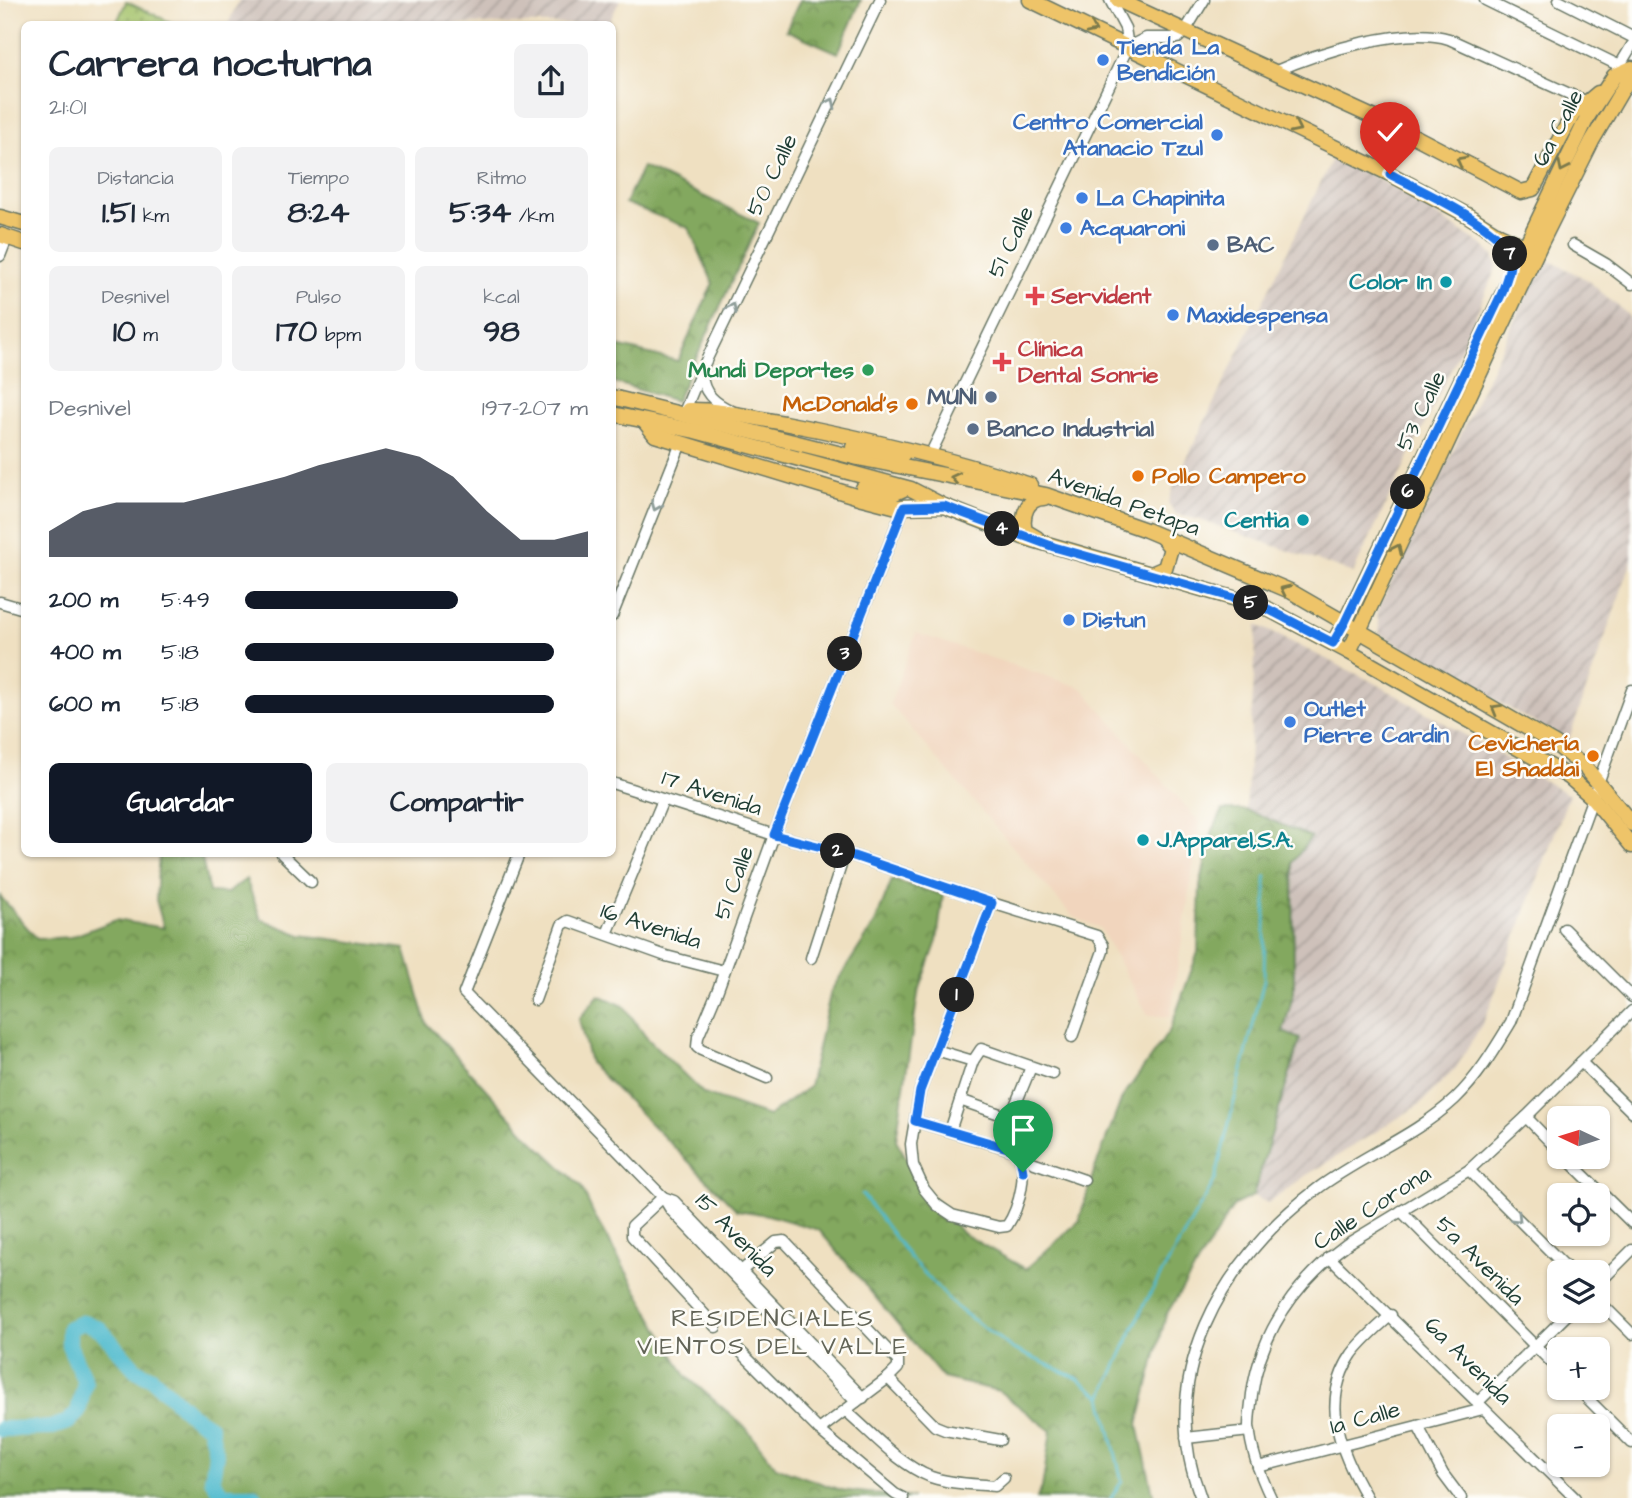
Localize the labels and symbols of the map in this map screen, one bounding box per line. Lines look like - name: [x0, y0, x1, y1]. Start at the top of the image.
- one-way arrow: [1084, 21, 1097, 35]
- place label: Tienda La Bendición: [1116, 31, 1219, 89]
- marker: Tienda La Bendición: [1095, 52, 1111, 68]
- street label: 6a Calle: [1524, 84, 1592, 172]
- one-way arrow: [822, 98, 836, 110]
- pin: [1360, 102, 1420, 174]
- place label: Centro Comercial Atanacio Tzul: [1013, 106, 1203, 164]
- one-way arrow: [1289, 120, 1301, 134]
- marker: Centro Comercial Atanacio Tzul: [1209, 127, 1225, 143]
- street label: 50 Calle: [738, 129, 806, 221]
- one-way arrow: [1455, 156, 1468, 169]
- one-way arrow: [1557, 160, 1571, 172]
- place label: La Chapinita: [1096, 182, 1225, 214]
- marker: La Chapinita: [1074, 190, 1090, 206]
- street label: 51 Calle: [980, 201, 1042, 283]
- place label: Acquaroni: [1080, 212, 1186, 244]
- marker: Acquaroni: [1058, 220, 1074, 236]
- place label: BAC: [1227, 229, 1275, 261]
- pin: 7: [1492, 236, 1528, 272]
- marker: BAC: [1205, 237, 1221, 253]
- place label: Color In: [1349, 266, 1433, 298]
- marker: Color In: [1438, 274, 1454, 290]
- place label: Servident: [1050, 280, 1152, 312]
- marker: Servident: [1025, 286, 1045, 306]
- place label: Maxidespensa: [1187, 299, 1328, 331]
- one-way arrow: [723, 303, 737, 315]
- marker: Maxidespensa: [1165, 307, 1181, 323]
- place label: Clínica Dental Sonrie: [1018, 333, 1159, 391]
- marker: Clínica Dental Sonrie: [992, 352, 1012, 372]
- place label: Mundi Deportes: [688, 354, 854, 386]
- marker: Mundi Deportes: [860, 362, 876, 378]
- street label: 53 Calle: [1388, 366, 1454, 456]
- place label: MUNI: [927, 381, 977, 413]
- place label: McDonald's: [783, 388, 898, 420]
- marker: MUNI: [983, 389, 999, 405]
- marker: McDonald's: [904, 396, 920, 412]
- place label: Banco Industrial: [987, 413, 1154, 445]
- marker: Banco Industrial: [965, 421, 981, 437]
- street label: Avenida Petapa: [1044, 460, 1205, 544]
- place label: Pollo Campero: [1152, 460, 1306, 492]
- marker: Pollo Campero: [1130, 468, 1146, 484]
- one-way arrow: [949, 471, 961, 486]
- pin: 6: [1390, 475, 1426, 510]
- one-way arrow: [650, 500, 664, 512]
- place label: Centia: [1224, 504, 1289, 536]
- pin: 4: [984, 512, 1020, 546]
- marker: Centia: [1295, 512, 1311, 528]
- one-way arrow: [1389, 544, 1403, 556]
- one-way arrow: [1280, 584, 1292, 598]
- pin: 5: [1234, 586, 1268, 620]
- place label: Distun: [1083, 604, 1146, 636]
- marker: Distun: [1061, 612, 1077, 628]
- pin: 3: [828, 636, 862, 672]
- place label: Outlet Pierre Cardin: [1304, 693, 1450, 751]
- one-way arrow: [1491, 704, 1504, 717]
- marker: Outlet Pierre Cardin: [1282, 714, 1298, 730]
- place label: Cevichería El Shaddai: [1469, 727, 1580, 785]
- marker: Cevichería El Shaddai: [1585, 748, 1601, 764]
- street label: 17 Avenida: [658, 762, 767, 824]
- place label: J.Apparel,S.A.: [1156, 824, 1293, 856]
- marker: J.Apparel,S.A.: [1135, 832, 1151, 848]
- pin: 2: [820, 834, 856, 868]
- street label: 51 Calle: [706, 842, 762, 924]
- street label: 16 Avenida: [597, 895, 706, 957]
- pin: 1: [940, 978, 974, 1012]
- pin: [993, 1100, 1053, 1172]
- north arrow: [1547, 1106, 1610, 1169]
- street label: Calle Corona: [1307, 1158, 1438, 1258]
- street label: 15 Avenida: [688, 1186, 785, 1284]
- street label: 5a Avenida: [1428, 1209, 1532, 1313]
- one-way arrow: [1509, 1210, 1522, 1223]
- district label: RESIDENCIALES VIENTOS DEL VALLE: [637, 1302, 909, 1364]
- street label: 6a Avenida: [1417, 1310, 1519, 1412]
- street label: 1a Calle: [1326, 1393, 1404, 1443]

